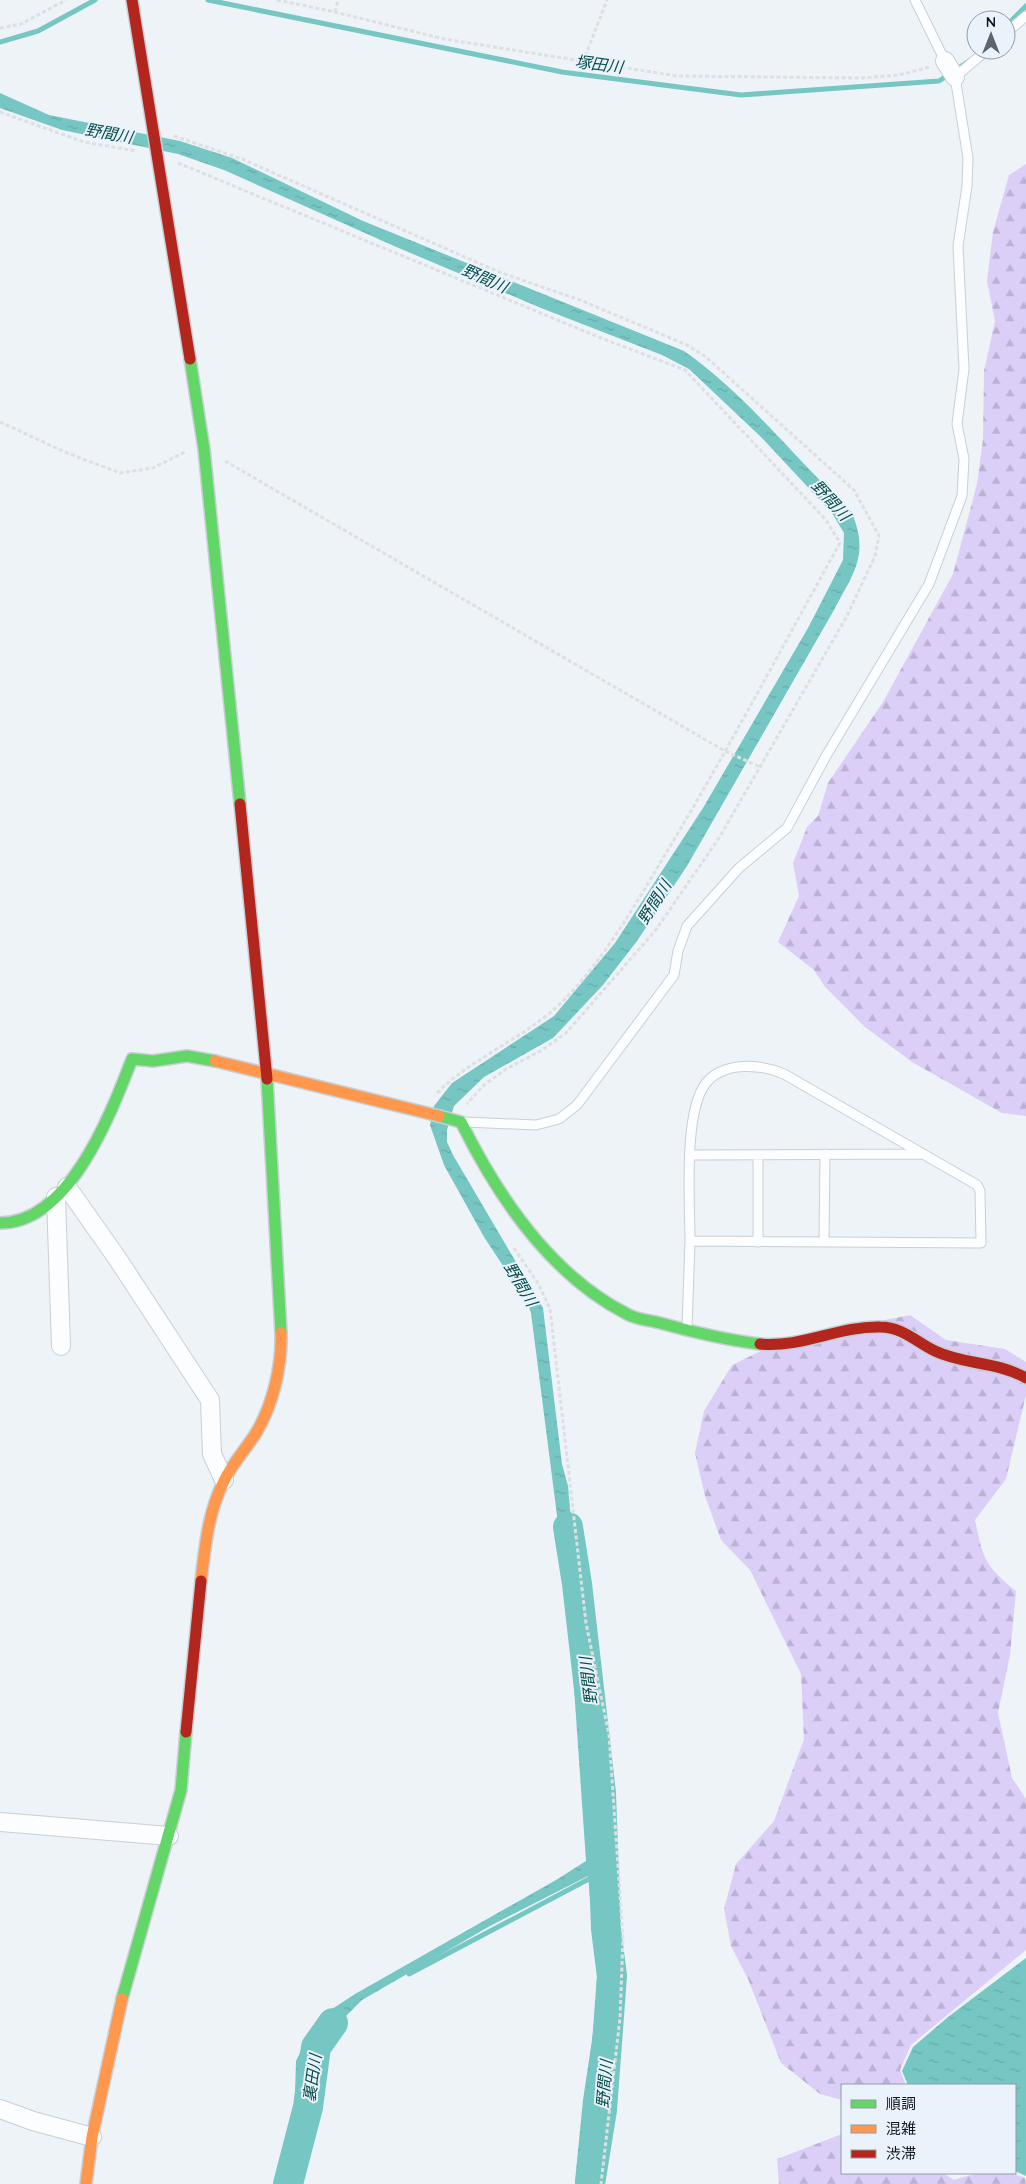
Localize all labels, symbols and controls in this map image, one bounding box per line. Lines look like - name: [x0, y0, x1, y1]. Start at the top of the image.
- north arrow: [966, 10, 1016, 60]
- text: N: [986, 13, 996, 31]
- water label: 塚田川: [574, 51, 626, 77]
- water label: 野間川: [84, 119, 136, 147]
- water label: 野間川: [459, 259, 513, 298]
- water label: 野間川: [808, 475, 856, 526]
- water label: 野間川: [633, 875, 676, 928]
- water label: 野間川: [500, 1258, 543, 1311]
- water label: 野間川: [575, 1654, 601, 1706]
- water label: 裏田川: [299, 2051, 326, 2103]
- water label: 野間川: [592, 2057, 616, 2109]
- legend: [841, 2084, 1016, 2174]
- text: 順調: [886, 2094, 916, 2113]
- text: 混雑: [886, 2119, 916, 2138]
- text: 渋滞: [886, 2144, 916, 2163]

